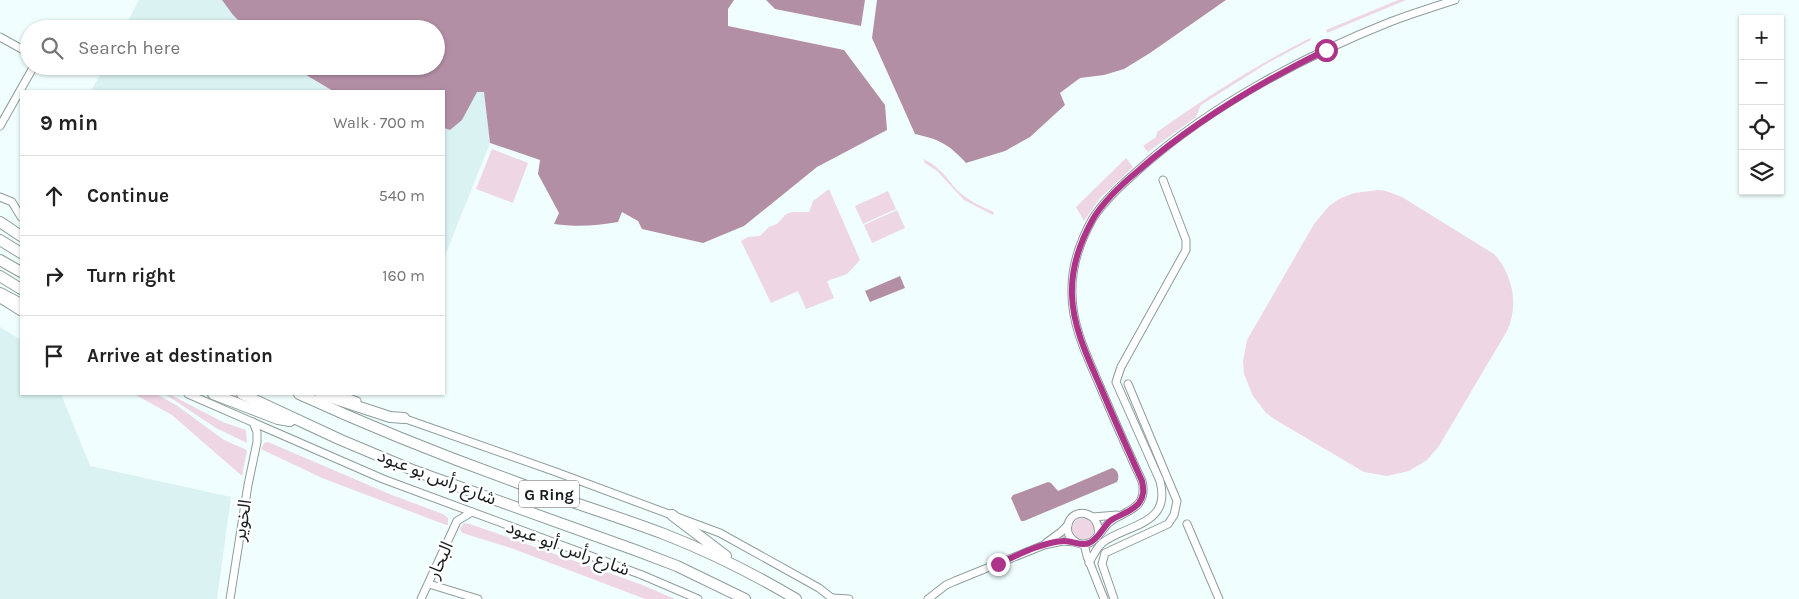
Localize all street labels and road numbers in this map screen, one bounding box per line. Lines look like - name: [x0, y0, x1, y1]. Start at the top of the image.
- street label: شارع رأس بو عبود: [373, 444, 500, 513]
- road number: G Ring: [519, 480, 579, 508]
- street label: الخوير: [228, 498, 256, 543]
- street label: شارع رأس أبو عبود: [502, 515, 633, 583]
- street label: البحار: [422, 538, 458, 583]

